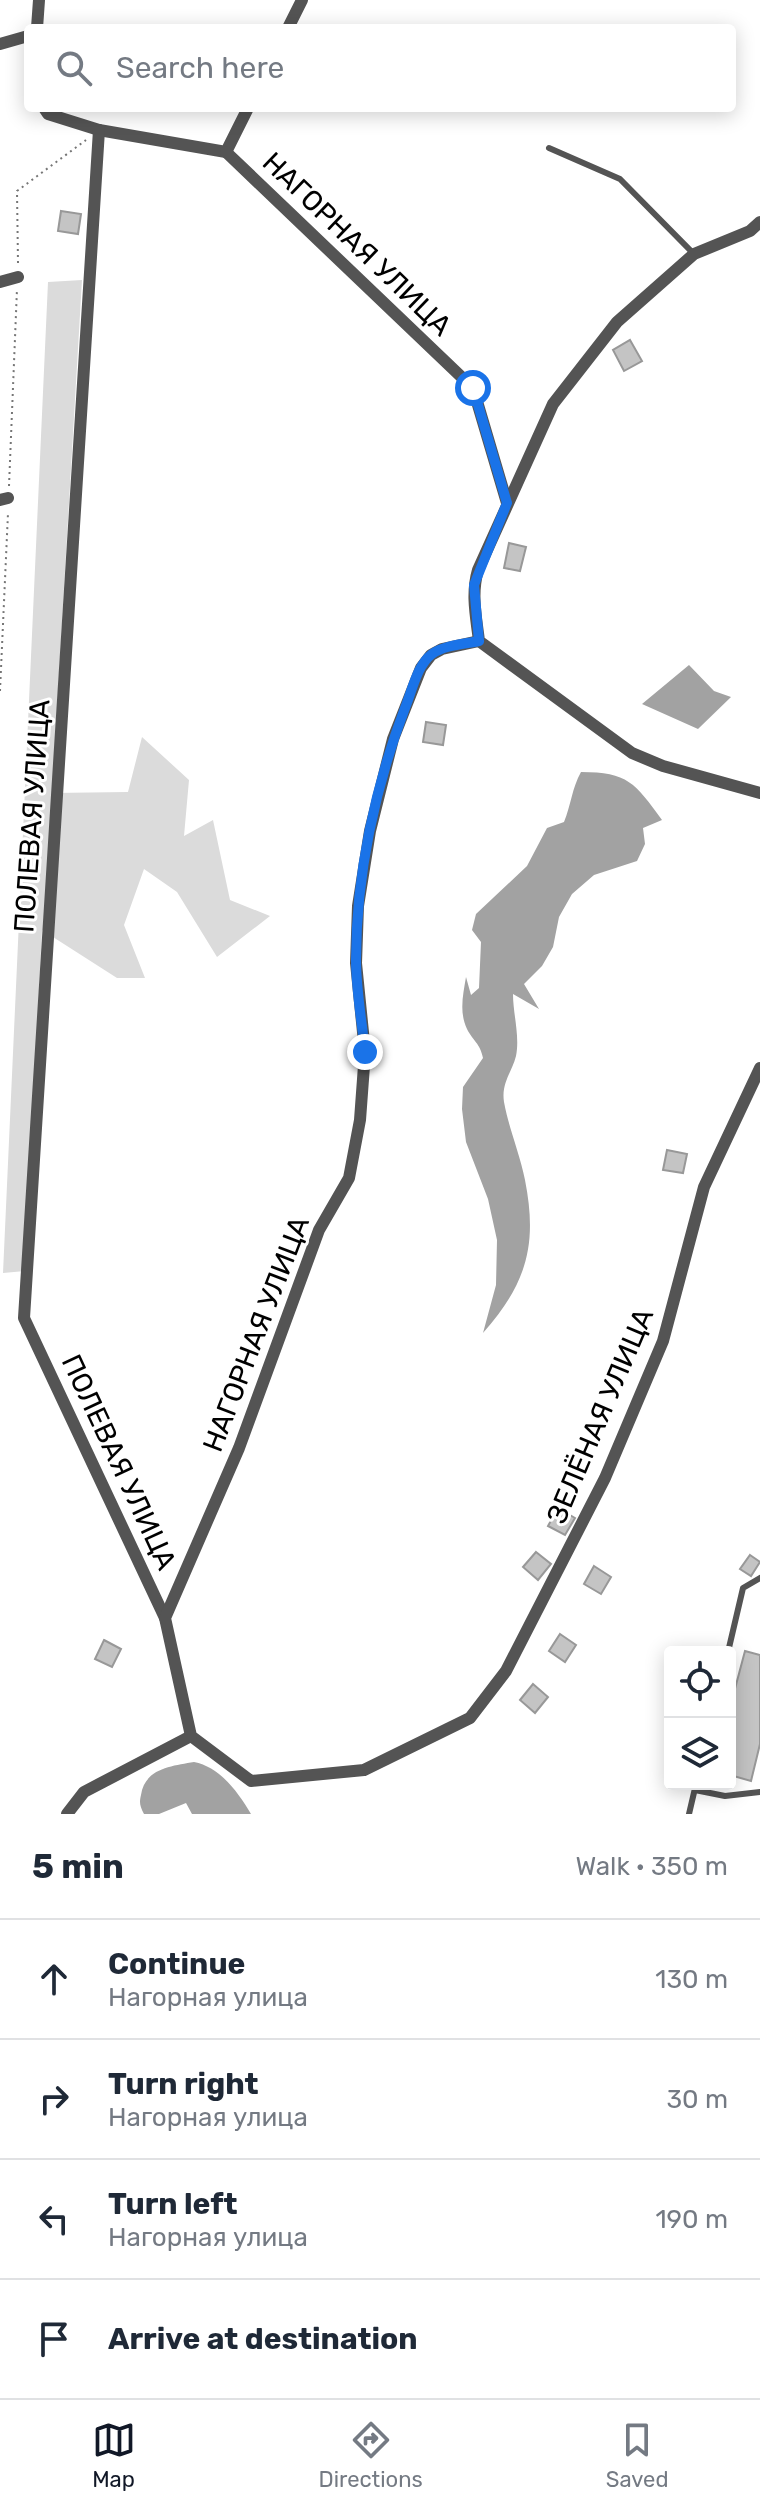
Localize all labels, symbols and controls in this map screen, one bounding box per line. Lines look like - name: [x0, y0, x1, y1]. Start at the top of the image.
- search box: [24, 24, 736, 112]
- icon: search: [52, 46, 96, 90]
- text: Search here: [116, 50, 284, 86]
- street label: НАГОРНАЯ УЛИЦА: [256, 145, 458, 343]
- route start: [455, 370, 491, 406]
- street label: ПОЛЕВАЯ УЛИЦА: [7, 698, 57, 934]
- route end: [347, 1034, 383, 1070]
- street label: НАГОРНАЯ УЛИЦА: [196, 1211, 316, 1456]
- street label: ЗЕЛЁНАЯ УЛИЦА: [540, 1303, 660, 1529]
- street label: ПОЛЕВАЯ УЛИЦА: [55, 1349, 183, 1575]
- map controls: [664, 1646, 736, 1790]
- button: locate: [664, 1646, 736, 1718]
- button: layers: [664, 1718, 736, 1790]
- text: 5 min: [32, 1846, 124, 1887]
- text: Walk · 350 m: [576, 1851, 728, 1882]
- text: Continue: [108, 1946, 245, 1982]
- icon: ahead: [32, 1957, 76, 2001]
- text: 130 m: [655, 1964, 728, 1995]
- text: Нагорная улица: [108, 1982, 308, 2013]
- text: Turn right: [108, 2066, 259, 2102]
- icon: right: [32, 2077, 76, 2121]
- text: 30 m: [666, 2084, 728, 2115]
- text: Нагорная улица: [108, 2102, 308, 2133]
- text: Turn left: [108, 2186, 238, 2222]
- icon: left: [32, 2197, 76, 2241]
- text: 190 m: [655, 2204, 728, 2235]
- text: Нагорная улица: [108, 2222, 308, 2253]
- icon: arrive: [32, 2317, 76, 2361]
- text: Arrive at destination: [108, 2321, 418, 2357]
- tab: Map: [92, 2418, 136, 2493]
- tab: Directions: [319, 2418, 423, 2493]
- tab: Saved: [606, 2418, 669, 2493]

